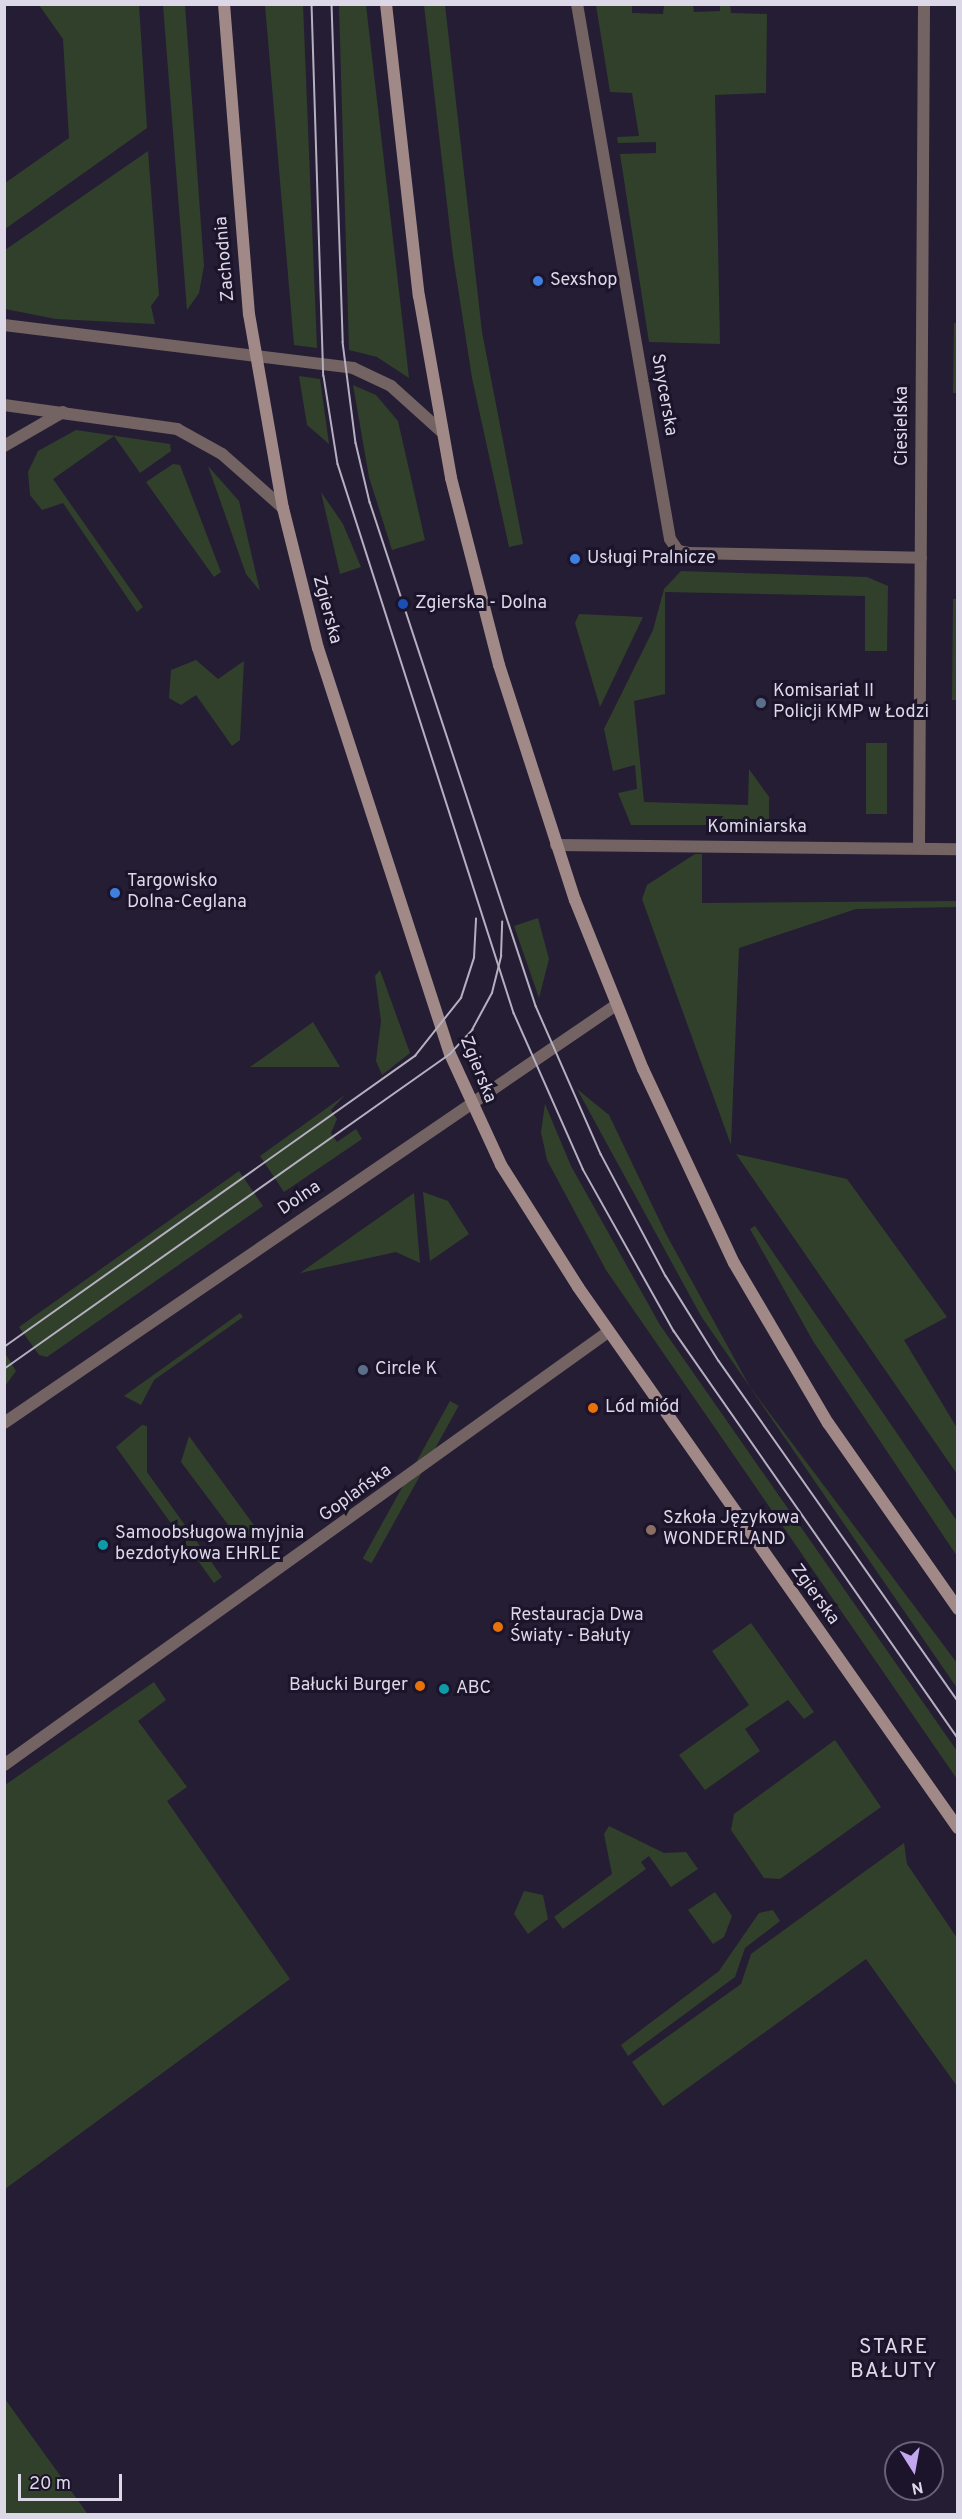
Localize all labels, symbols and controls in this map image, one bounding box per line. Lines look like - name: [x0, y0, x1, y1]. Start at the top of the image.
- street label: Zachodnia: [212, 215, 240, 303]
- place label: Sexshop: [550, 270, 618, 292]
- marker: Sexshop: [531, 274, 545, 288]
- street label: Snycerska: [645, 352, 681, 438]
- street label: Ciesielska: [892, 386, 914, 466]
- place label: Usługi Pralnicze: [587, 548, 716, 570]
- marker: Usługi Pralnicze: [568, 552, 582, 566]
- street label: Zgierska: [307, 574, 345, 646]
- place label: Zgierska - Dolna: [415, 593, 547, 615]
- marker: Zgierska - Dolna: [396, 597, 410, 611]
- place label: Komisariat II Policji KMP w Łodzi: [773, 682, 929, 724]
- marker: Komisariat II Policji KMP w Łodzi: [754, 696, 768, 710]
- street label: Kominiarska: [707, 817, 807, 839]
- place label: Targowisko Dolna-Ceglana: [127, 872, 247, 914]
- marker: Targowisko Dolna-Ceglana: [108, 886, 122, 900]
- street label: Zgierska: [454, 1034, 500, 1106]
- street label: Dolna: [275, 1177, 325, 1221]
- place label: Circle K: [375, 1359, 437, 1381]
- marker: Circle K: [356, 1363, 370, 1377]
- place label: Lód miód: [605, 1397, 679, 1419]
- marker: Lód miód: [586, 1401, 600, 1415]
- street label: Goplańska: [316, 1461, 396, 1527]
- place label: Szkoła Językowa WONDERLAND: [663, 1509, 799, 1552]
- marker: Szkoła Językowa WONDERLAND: [644, 1523, 658, 1537]
- place label: Samoobsługowa myjnia bezdotykowa EHRLE: [115, 1524, 304, 1567]
- marker: Samoobsługowa myjnia bezdotykowa EHRLE: [96, 1538, 110, 1552]
- street label: Zgierska: [785, 1560, 843, 1630]
- place label: Restauracja Dwa Światy - Bałuty: [510, 1606, 644, 1648]
- marker: Restauracja Dwa Światy - Bałuty: [491, 1620, 505, 1634]
- place label: Bałucki Burger: [289, 1675, 408, 1697]
- place label: ABC: [456, 1678, 491, 1700]
- marker: Bałucki Burger: [413, 1679, 427, 1693]
- marker: ABC: [437, 1682, 451, 1696]
- district label: STARE BAŁUTY: [850, 2335, 938, 2385]
- north arrow: [884, 2441, 944, 2501]
- scale bar: [21, 2462, 124, 2500]
- text: 20 m: [29, 2473, 71, 2496]
- text: N: [910, 2476, 925, 2498]

